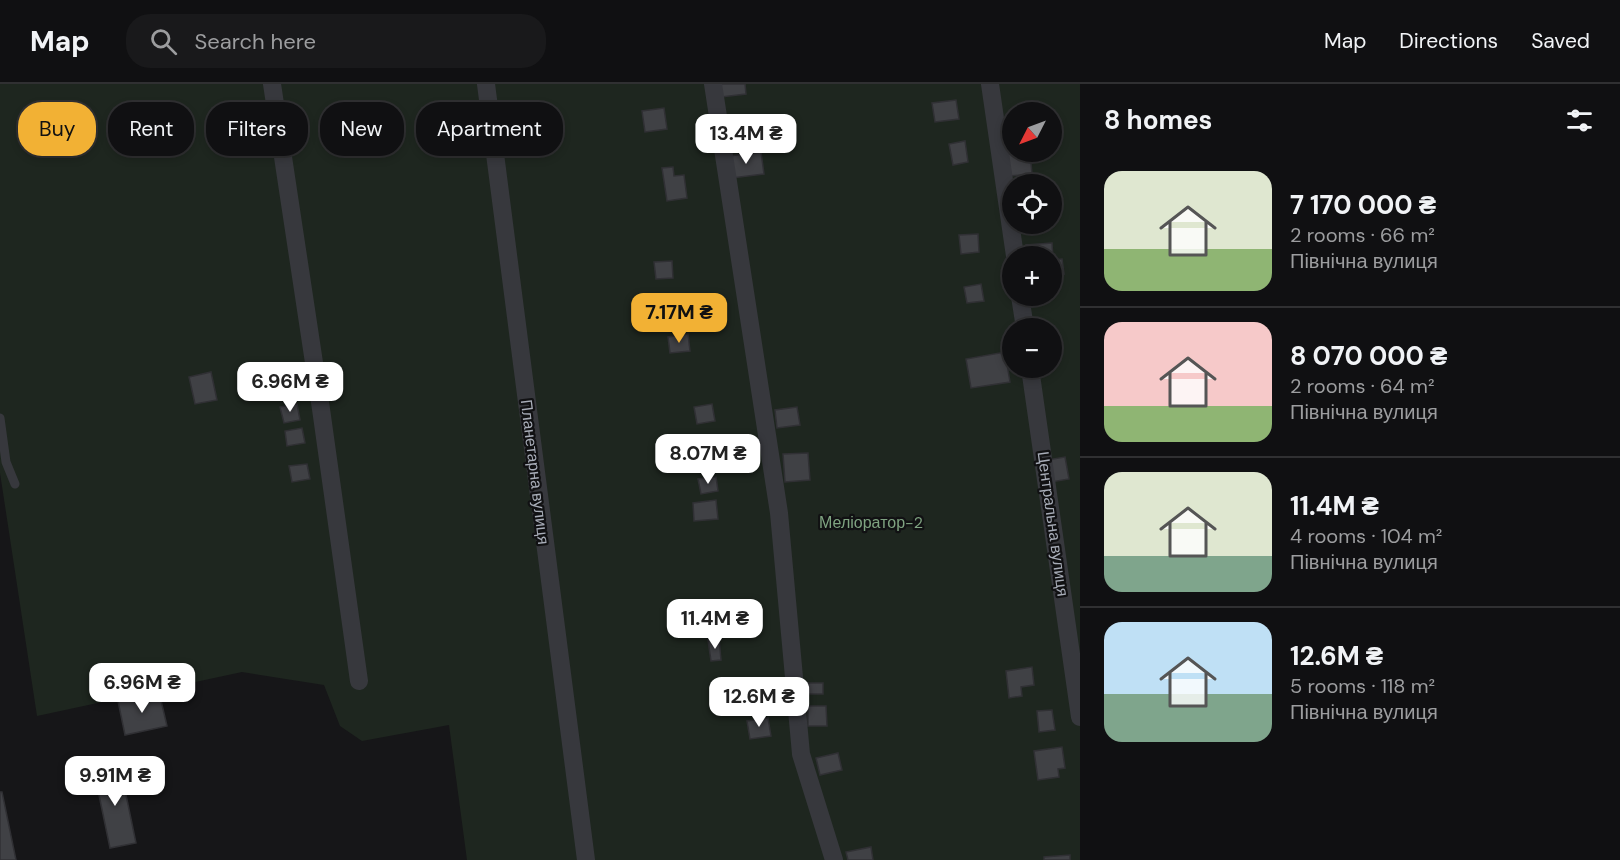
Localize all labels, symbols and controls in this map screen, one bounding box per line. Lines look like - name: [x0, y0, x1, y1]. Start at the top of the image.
- search box: [126, 14, 546, 68]
- text: Map: [30, 23, 90, 60]
- icon: search: [147, 25, 180, 58]
- text: Search here: [195, 27, 316, 56]
- text: Map: [1324, 27, 1366, 55]
- text: Directions: [1399, 27, 1498, 55]
- text: Saved: [1531, 27, 1590, 55]
- chip: Buy: [18, 102, 96, 156]
- chip: Rent: [108, 102, 194, 156]
- chip: Filters: [206, 102, 308, 156]
- chip: New: [320, 102, 404, 156]
- chip: Apartment: [416, 102, 563, 156]
- north arrow: [1002, 102, 1062, 162]
- map controls: [1002, 102, 1062, 378]
- text: 8 homes: [1104, 103, 1212, 137]
- icon: filters: [1563, 104, 1596, 137]
- pin: 13.4M ₴: [691, 114, 801, 165]
- text: 13.4M ₴: [709, 120, 783, 146]
- button: locate: [1002, 174, 1062, 234]
- text: 7 170 000 ₴: [1290, 188, 1436, 222]
- icon: home: [1152, 195, 1224, 267]
- text: 2 rooms · 66 m²: [1290, 222, 1435, 248]
- button: +: [1002, 246, 1062, 306]
- text: Північна вулиця: [1290, 248, 1438, 274]
- pin: 7.17M ₴: [624, 293, 734, 344]
- text: 7.17M ₴: [645, 299, 713, 325]
- button: −: [1002, 318, 1062, 378]
- text: 8 070 000 ₴: [1290, 339, 1447, 373]
- icon: home: [1152, 346, 1224, 418]
- pin: 6.96M ₴: [235, 362, 345, 413]
- text: 6.96M ₴: [251, 368, 329, 394]
- text: 2 rooms · 64 m²: [1290, 373, 1434, 399]
- street label: Планетарна вулиця: [516, 398, 554, 546]
- text: Північна вулиця: [1290, 399, 1438, 425]
- pin: 8.07M ₴: [653, 434, 763, 485]
- text: 8.07M ₴: [669, 440, 747, 466]
- street label: Центральна вулиця: [1032, 450, 1074, 598]
- text: 11.4M ₴: [1290, 489, 1379, 523]
- icon: home: [1152, 496, 1224, 568]
- park label: Меліоратор-2: [819, 512, 923, 533]
- text: 4 rooms · 104 m²: [1290, 523, 1442, 549]
- text: Північна вулиця: [1290, 549, 1438, 575]
- pin: 11.4M ₴: [660, 599, 770, 650]
- text: 11.4M ₴: [681, 605, 749, 631]
- text: 12.6M ₴: [1290, 639, 1383, 673]
- icon: home: [1152, 646, 1224, 718]
- pin: 6.96M ₴: [87, 663, 197, 714]
- text: 6.96M ₴: [103, 669, 181, 695]
- text: 5 rooms · 118 m²: [1290, 673, 1435, 699]
- pin: 12.6M ₴: [704, 677, 814, 728]
- text: 12.6M ₴: [723, 683, 795, 709]
- text: Північна вулиця: [1290, 699, 1438, 725]
- pin: 9.91M ₴: [60, 756, 170, 807]
- text: 9.91M ₴: [79, 762, 151, 788]

